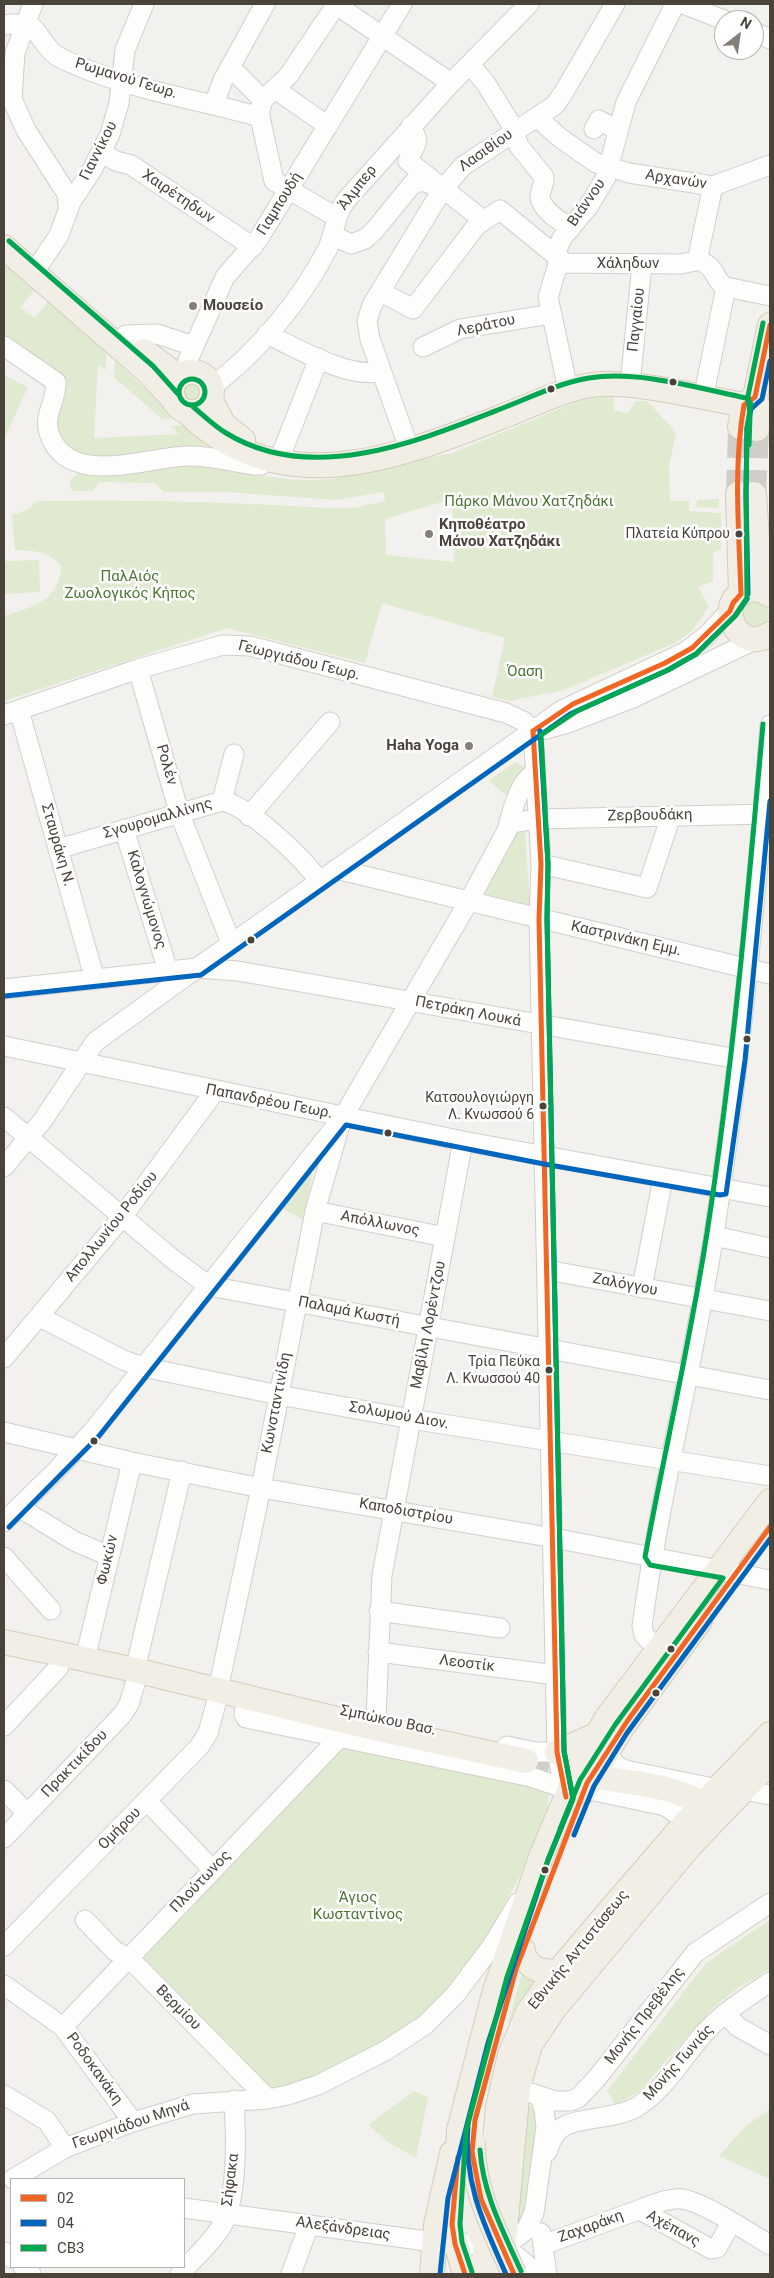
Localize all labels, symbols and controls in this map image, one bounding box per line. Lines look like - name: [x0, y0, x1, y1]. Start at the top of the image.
- north arrow: [714, 10, 764, 60]
- text: N: [738, 13, 754, 32]
- street label: Ρωμανού Γεωρ.: [73, 55, 179, 103]
- street label: Γιαννίκου: [76, 118, 122, 184]
- street label: Λασιθίου: [456, 126, 516, 176]
- street label: Άλμπερ: [335, 162, 381, 214]
- street label: Χαιρέτηδων: [138, 166, 218, 228]
- street label: Αρχανών: [644, 166, 708, 194]
- street label: Γιαμπουδή: [254, 169, 306, 239]
- street label: Βιάννου: [564, 176, 610, 230]
- street label: Χάληδων: [597, 255, 659, 273]
- street label: Παγγαίου: [625, 287, 649, 353]
- place label: Μουσείο: [203, 297, 263, 315]
- marker: Μουσείο: [187, 300, 199, 312]
- street label: Λεράτου: [455, 311, 517, 341]
- unlabelled marker: [668, 377, 678, 387]
- unlabelled marker: [546, 384, 556, 394]
- park label: Πάρκο Μάνου Χατζηδάκι: [444, 493, 614, 511]
- place label: Κηποθέατρο Μάνου Χατζηδάκι: [439, 516, 560, 551]
- place label: Πλατεία Κύπρου: [625, 526, 730, 542]
- marker: Κηποθέατρο Μάνου Χατζηδάκι: [423, 528, 435, 540]
- marker: Πλατεία Κύπρου: [734, 529, 744, 539]
- park label: ΠαλΑιός Ζωολογικός Κήπος: [64, 568, 196, 603]
- street label: Γεωργιάδου Γεωρ.: [236, 637, 362, 685]
- park label: Όαση: [507, 663, 543, 681]
- place label: Haha Yoga: [386, 737, 459, 755]
- marker: Haha Yoga: [463, 740, 475, 752]
- street label: Ρολέν: [152, 743, 180, 787]
- street label: Σγουρομαλλίνης: [102, 795, 214, 843]
- street label: Σταυράκη Ν.: [37, 802, 77, 888]
- street label: Ζερβουδάκη: [607, 806, 693, 826]
- street label: Καλογνώμονος: [122, 848, 170, 952]
- street label: Καστρινάκη Εμμ.: [569, 918, 683, 960]
- unlabelled marker: [246, 935, 256, 945]
- street label: Πετράκη Λουκά: [414, 993, 522, 1031]
- unlabelled marker: [742, 1034, 752, 1044]
- street label: Παπανδρέου Γεωρ.: [204, 1081, 334, 1123]
- place label: Κατσουλογιώργη Λ. Κνωσσού 6: [425, 1090, 534, 1122]
- marker: Κατσουλογιώργη Λ. Κνωσσού 6: [538, 1101, 548, 1111]
- unlabelled marker: [383, 1128, 393, 1138]
- street label: Απολλωνίου Ροδίου: [62, 1168, 162, 1286]
- street label: Απόλλωνος: [339, 1208, 421, 1240]
- street label: Μαβίλη Λορέντζου: [408, 1259, 450, 1391]
- street label: Ζαλόγγου: [591, 1270, 659, 1300]
- street label: Παλαμά Κωστή: [297, 1293, 401, 1331]
- street label: Κωνσταντινίδη: [258, 1351, 296, 1455]
- place label: Τρία Πεύκα Λ. Κνωσσού 40: [446, 1354, 540, 1386]
- marker: Τρία Πεύκα Λ. Κνωσσού 40: [544, 1365, 554, 1375]
- street label: Σολωμού Διον.: [348, 1398, 450, 1434]
- unlabelled marker: [89, 1436, 99, 1446]
- street label: Καποδιστρίου: [358, 1495, 454, 1529]
- street label: Φωκών: [93, 1533, 123, 1587]
- unlabelled marker: [666, 1644, 676, 1654]
- street label: Λεοστίκ: [438, 1652, 496, 1676]
- unlabelled marker: [651, 1688, 661, 1698]
- street label: Σμπώκου Βασ.: [338, 1702, 438, 1740]
- street label: Πρακτικίδου: [38, 1726, 112, 1802]
- street label: Ομήρου: [95, 1804, 145, 1854]
- street label: Πλούτωνος: [167, 1847, 235, 1917]
- unlabelled marker: [540, 1865, 550, 1875]
- street label: Εθνικής Αντιστάσεως: [525, 1886, 633, 2014]
- park label: Άγιος Κωσταντίνος: [313, 1889, 403, 1924]
- street label: Μονής Πρεβέλης: [602, 1964, 688, 2068]
- street label: Βερμίου: [152, 1982, 204, 2034]
- street label: Μονής Γωνιάς: [640, 2021, 718, 2105]
- street label: Ροδοκανάκη: [62, 2030, 126, 2108]
- street label: Γεωργιάδου Μηνά: [70, 2097, 192, 2153]
- street label: Σήφακα: [219, 2153, 243, 2207]
- legend: [10, 2178, 185, 2268]
- text: 02: [57, 2189, 74, 2207]
- street label: Ζαχαράκη: [556, 2207, 626, 2247]
- street label: Αχέπανς: [643, 2207, 703, 2251]
- street label: Αλεξάνδρειας: [294, 2213, 392, 2245]
- text: 04: [57, 2214, 74, 2232]
- text: CB3: [57, 2239, 85, 2257]

